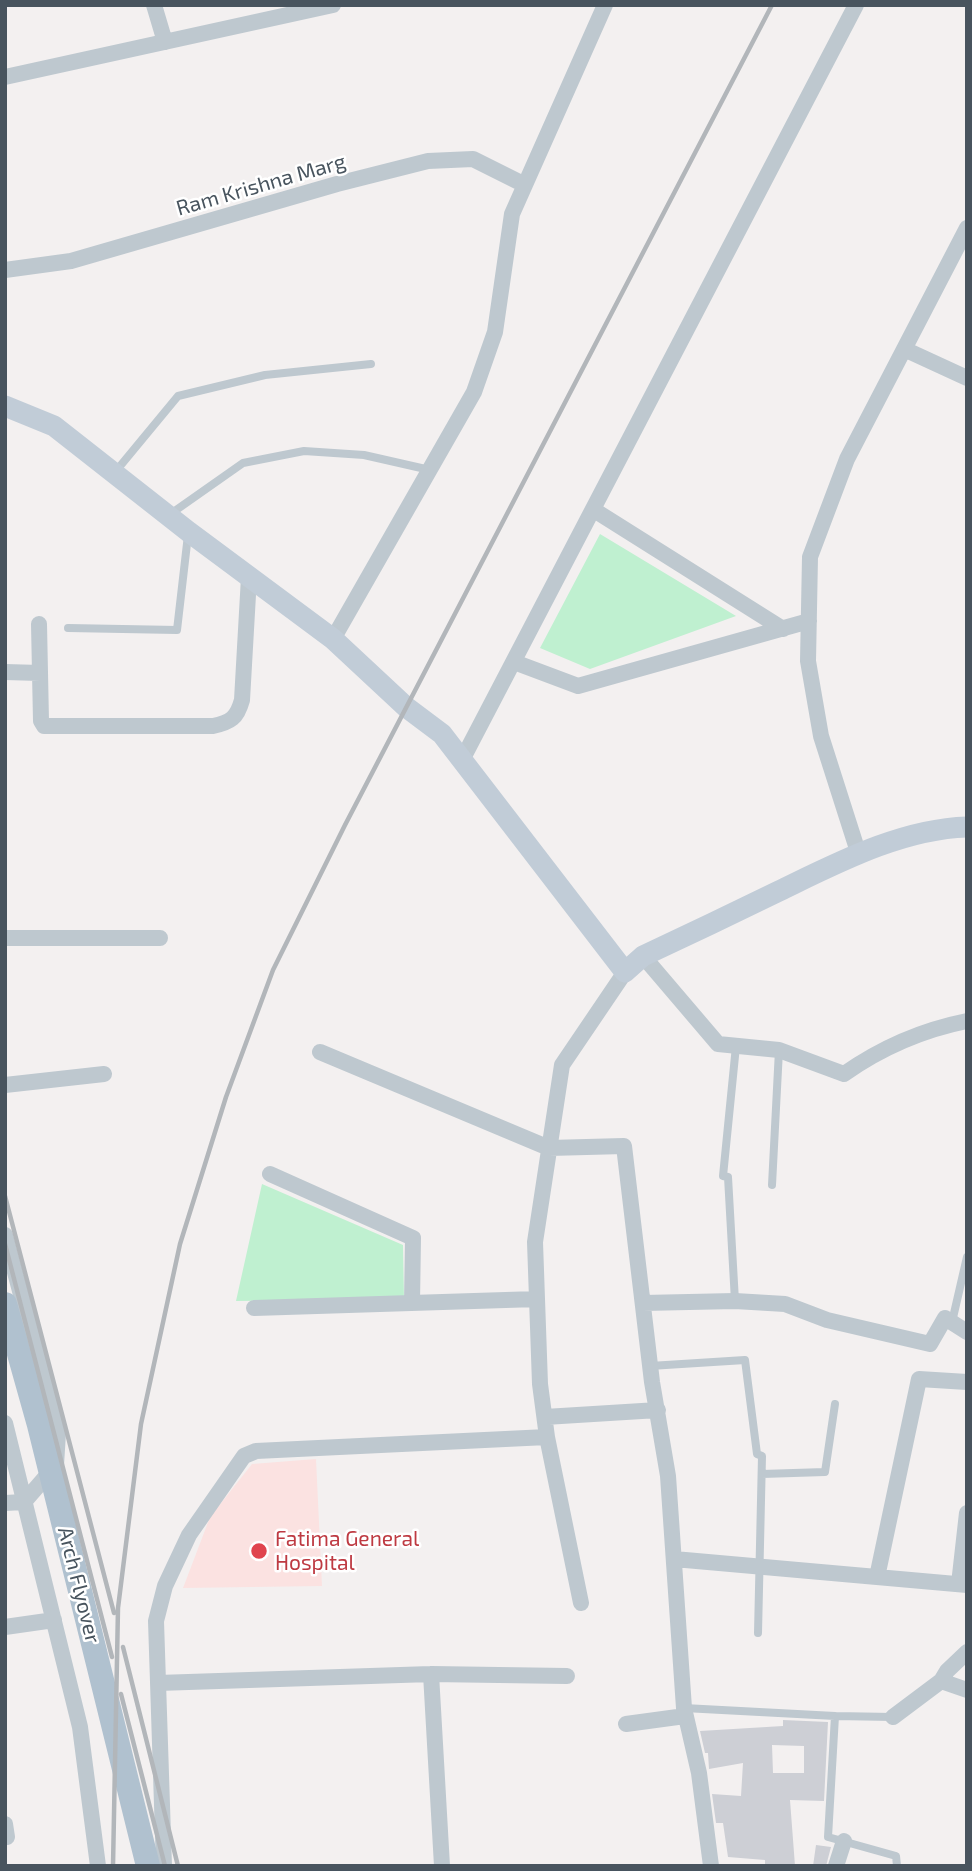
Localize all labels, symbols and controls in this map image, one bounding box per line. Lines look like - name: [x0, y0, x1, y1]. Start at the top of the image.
- street label: Ram Krishna Marg: [173, 149, 349, 221]
- street label: Arch Flyover: [52, 1524, 106, 1646]
- place label: Fatima General Hospital: [275, 1526, 419, 1576]
- marker: Fatima General Hospital: [249, 1541, 269, 1561]

